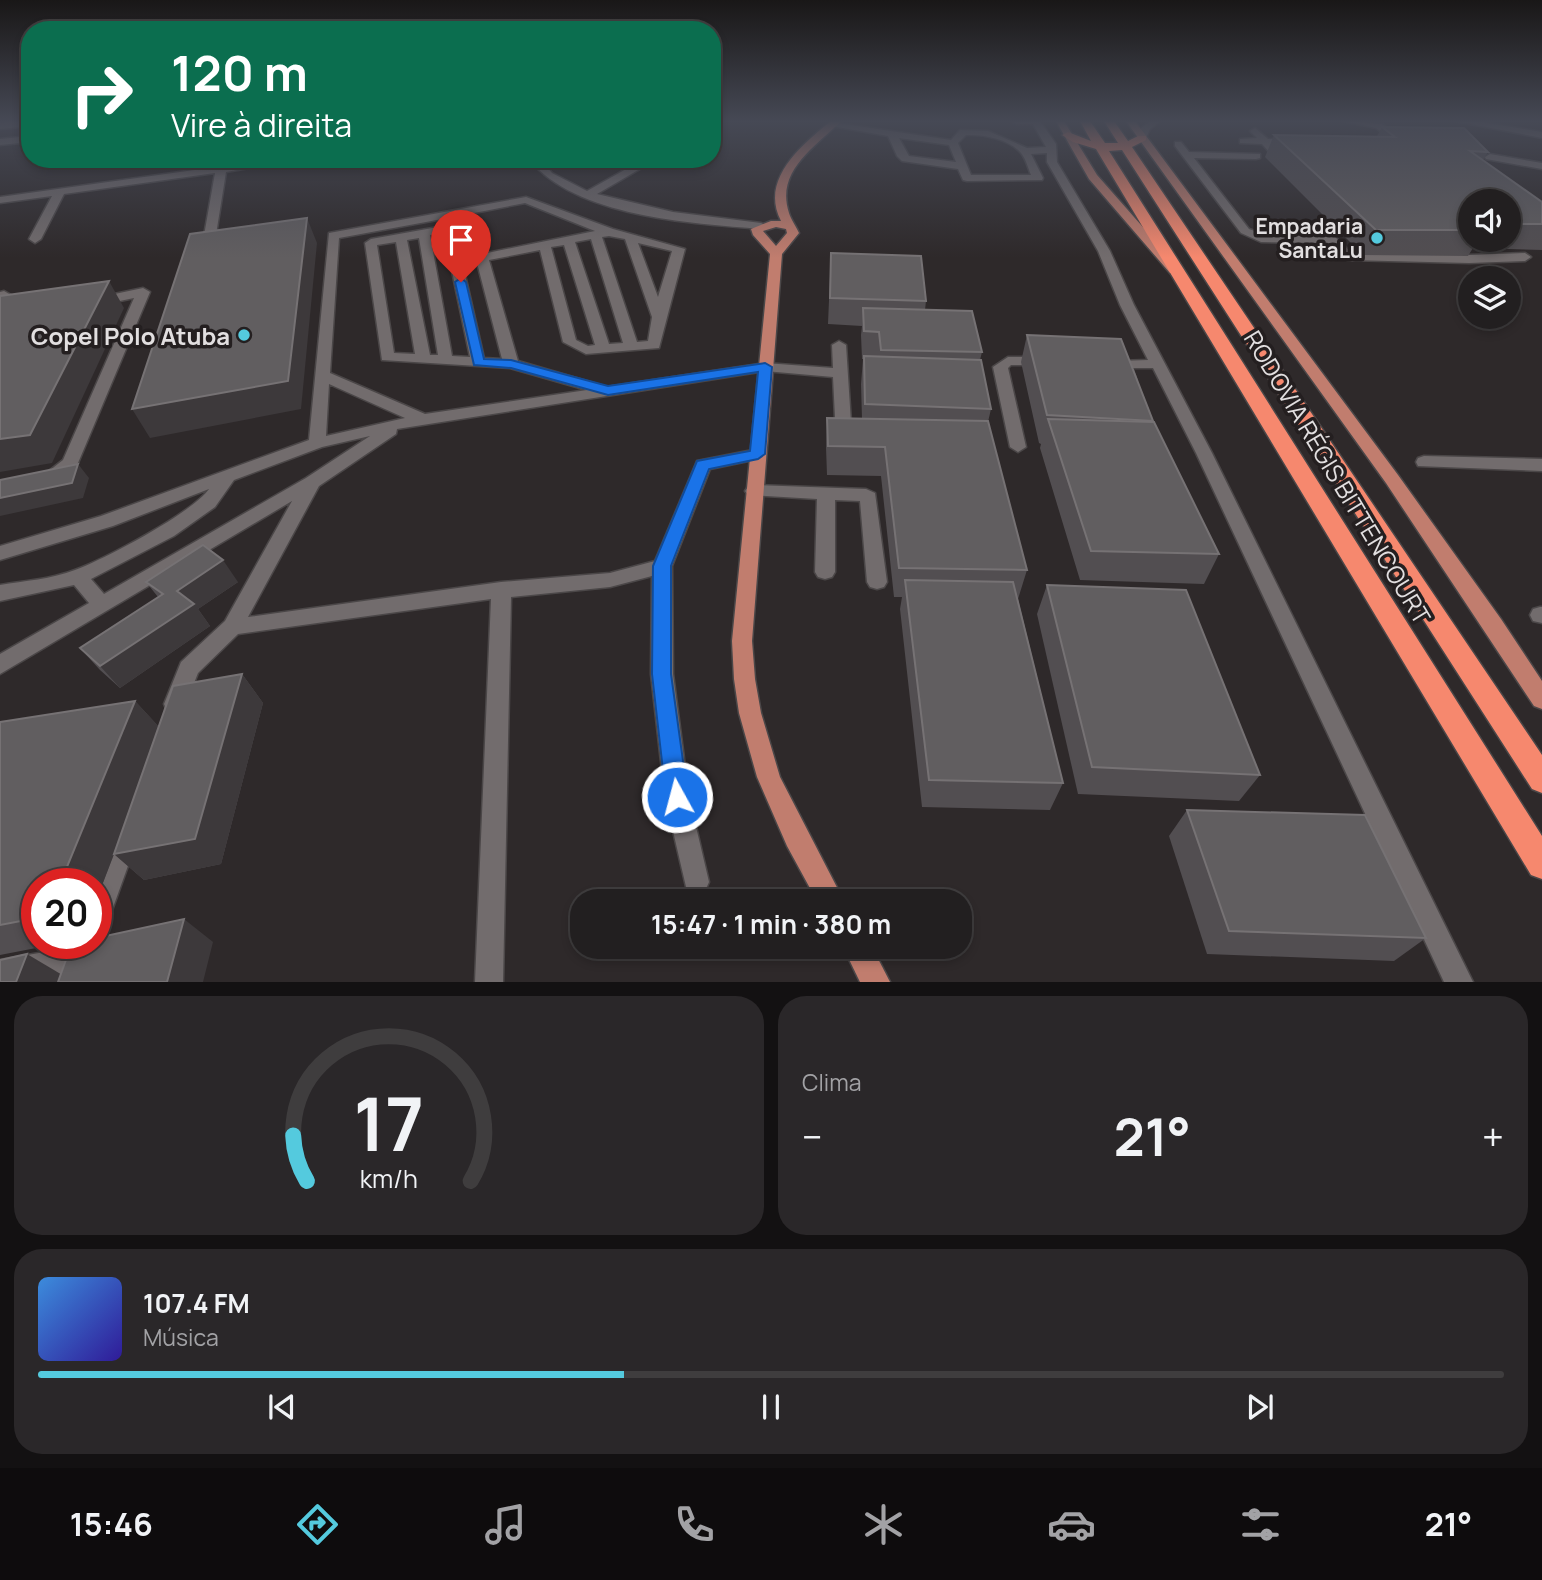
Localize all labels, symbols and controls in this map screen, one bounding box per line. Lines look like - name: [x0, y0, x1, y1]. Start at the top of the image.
- text: 120 m: [171, 39, 308, 106]
- icon: right: [56, 49, 147, 140]
- text: Vire à direita: [171, 103, 352, 147]
- map controls: [1458, 189, 1521, 329]
- button: sound: [1458, 189, 1521, 252]
- pin: [431, 210, 491, 282]
- place label: Empadaria SantaLu: [1255, 212, 1363, 264]
- icon: arrive: [442, 221, 480, 259]
- marker: Empadaria SantaLu: [1369, 230, 1385, 246]
- button: layers: [1458, 266, 1521, 329]
- place label: Copel Polo Atuba: [31, 319, 230, 352]
- street label: RODOVIA RÉGIS BITTENCOURT: [1237, 324, 1439, 630]
- marker: Copel Polo Atuba: [236, 327, 252, 343]
- position arrow: [640, 760, 714, 834]
- speed limit sign: 20: [21, 868, 112, 959]
- text: 15:47 · 1 min · 380 m: [651, 906, 891, 942]
- text: Clima: [802, 1066, 861, 1098]
- text: 17: [354, 1074, 424, 1174]
- text: 21°: [1114, 1101, 1191, 1172]
- text: −: [802, 1110, 823, 1162]
- text: +: [1482, 1110, 1504, 1162]
- text: km/h: [360, 1161, 418, 1196]
- text: 107.4 FM: [143, 1285, 250, 1321]
- text: Música: [143, 1321, 219, 1353]
- icon: previous: [263, 1388, 301, 1426]
- icon: pause: [752, 1388, 790, 1426]
- icon: next: [1241, 1388, 1279, 1426]
- icon: directions: [293, 1500, 342, 1549]
- icon: music: [481, 1500, 530, 1549]
- icon: phone: [670, 1500, 719, 1549]
- icon: climate: [859, 1500, 908, 1549]
- icon: car: [1047, 1500, 1096, 1549]
- icon: filters: [1236, 1500, 1285, 1549]
- text: 15:46: [70, 1502, 153, 1546]
- text: 21°: [1425, 1502, 1472, 1546]

